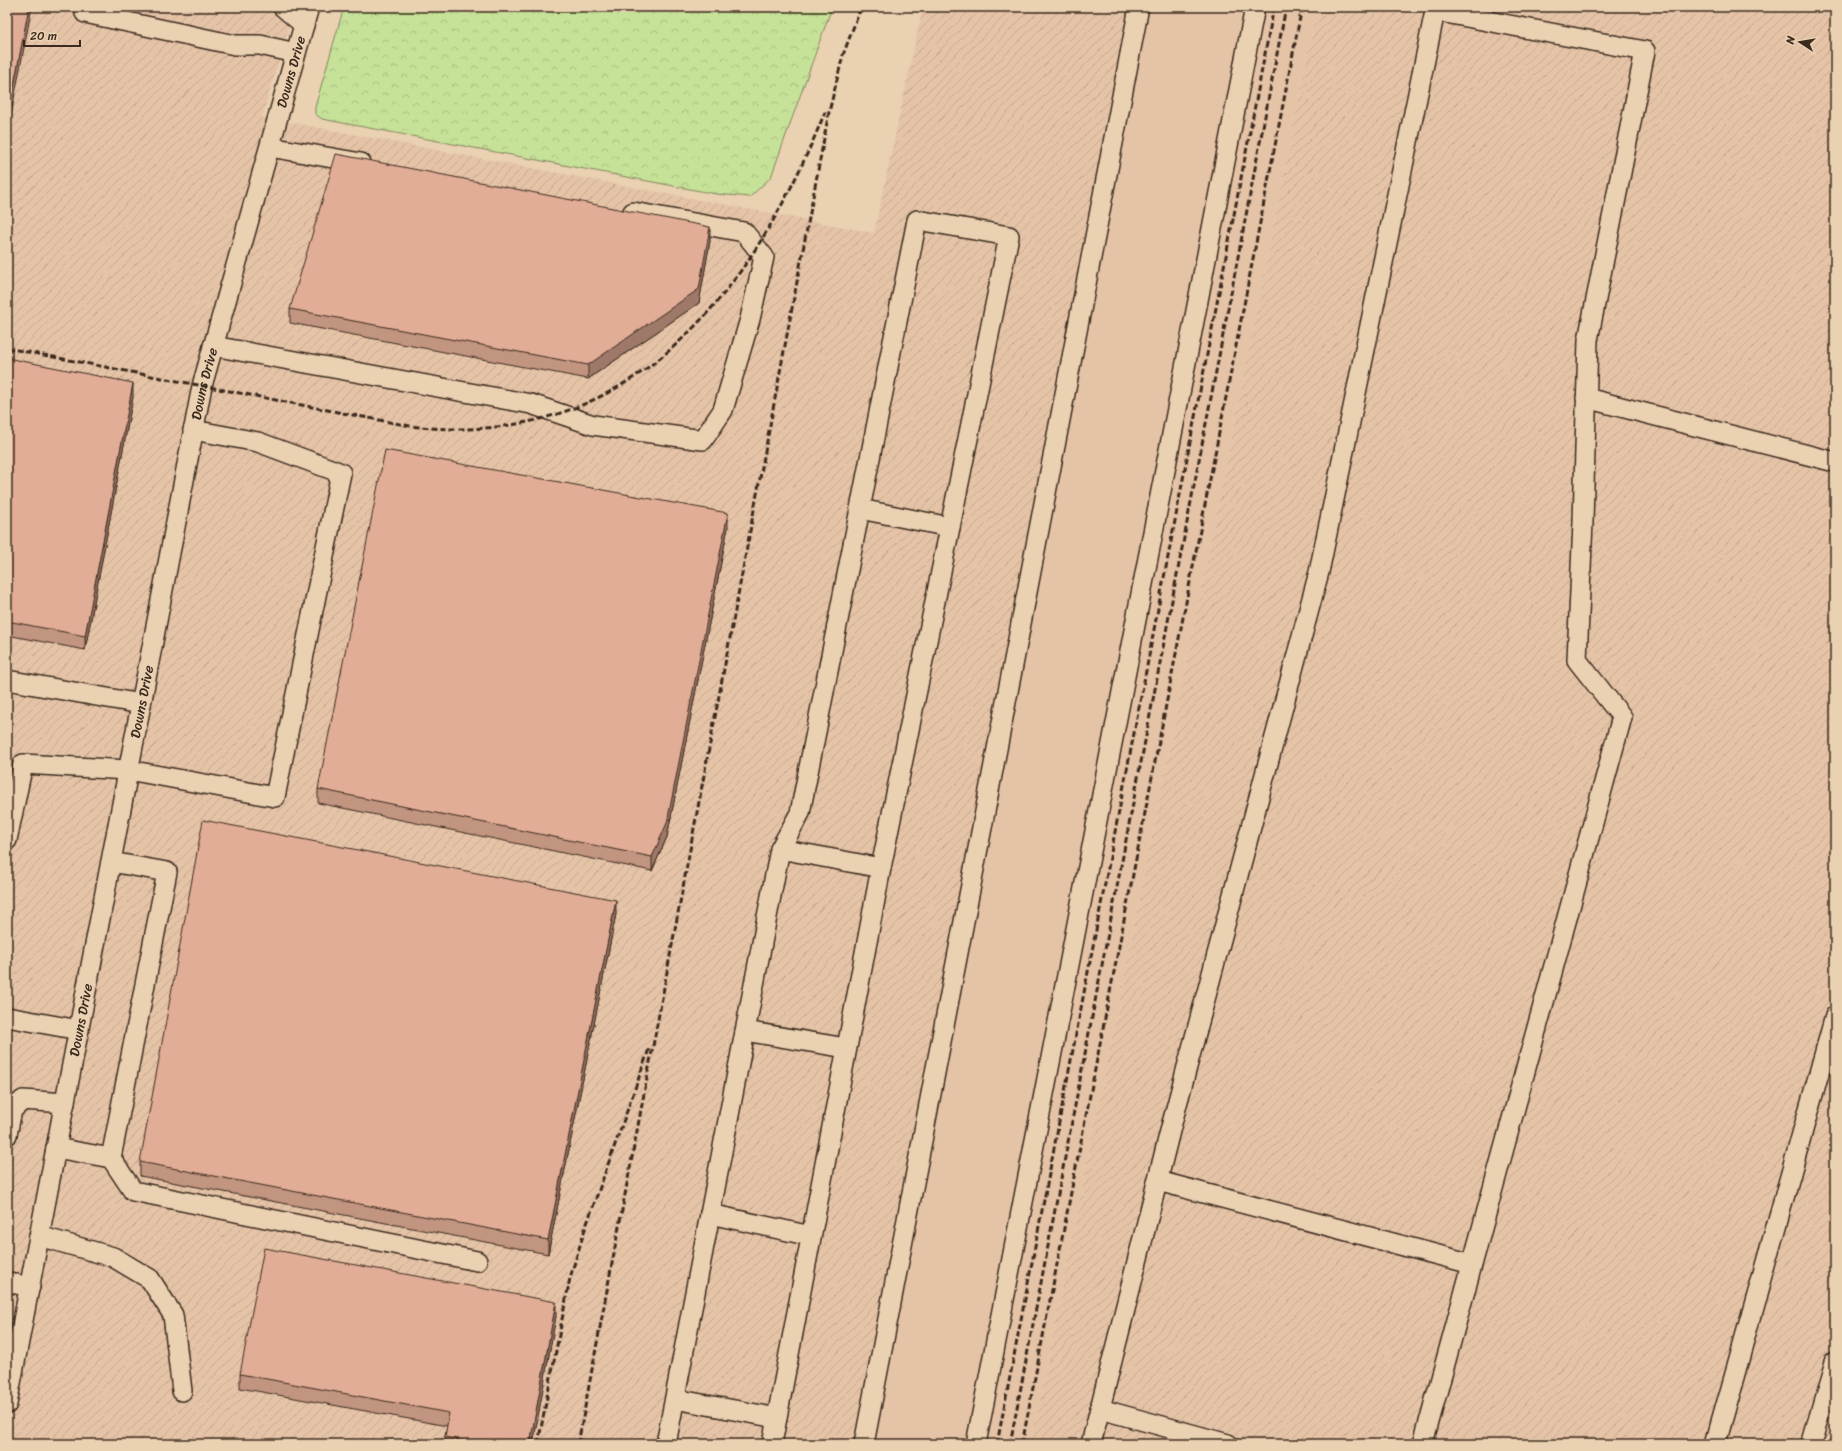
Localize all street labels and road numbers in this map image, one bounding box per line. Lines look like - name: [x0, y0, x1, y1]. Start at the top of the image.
- street label: Downs Drive: [269, 33, 313, 111]
- street label: Downs Drive: [184, 345, 225, 422]
- street label: Downs Drive: [123, 663, 161, 740]
- street label: Downs Drive: [62, 981, 100, 1059]

